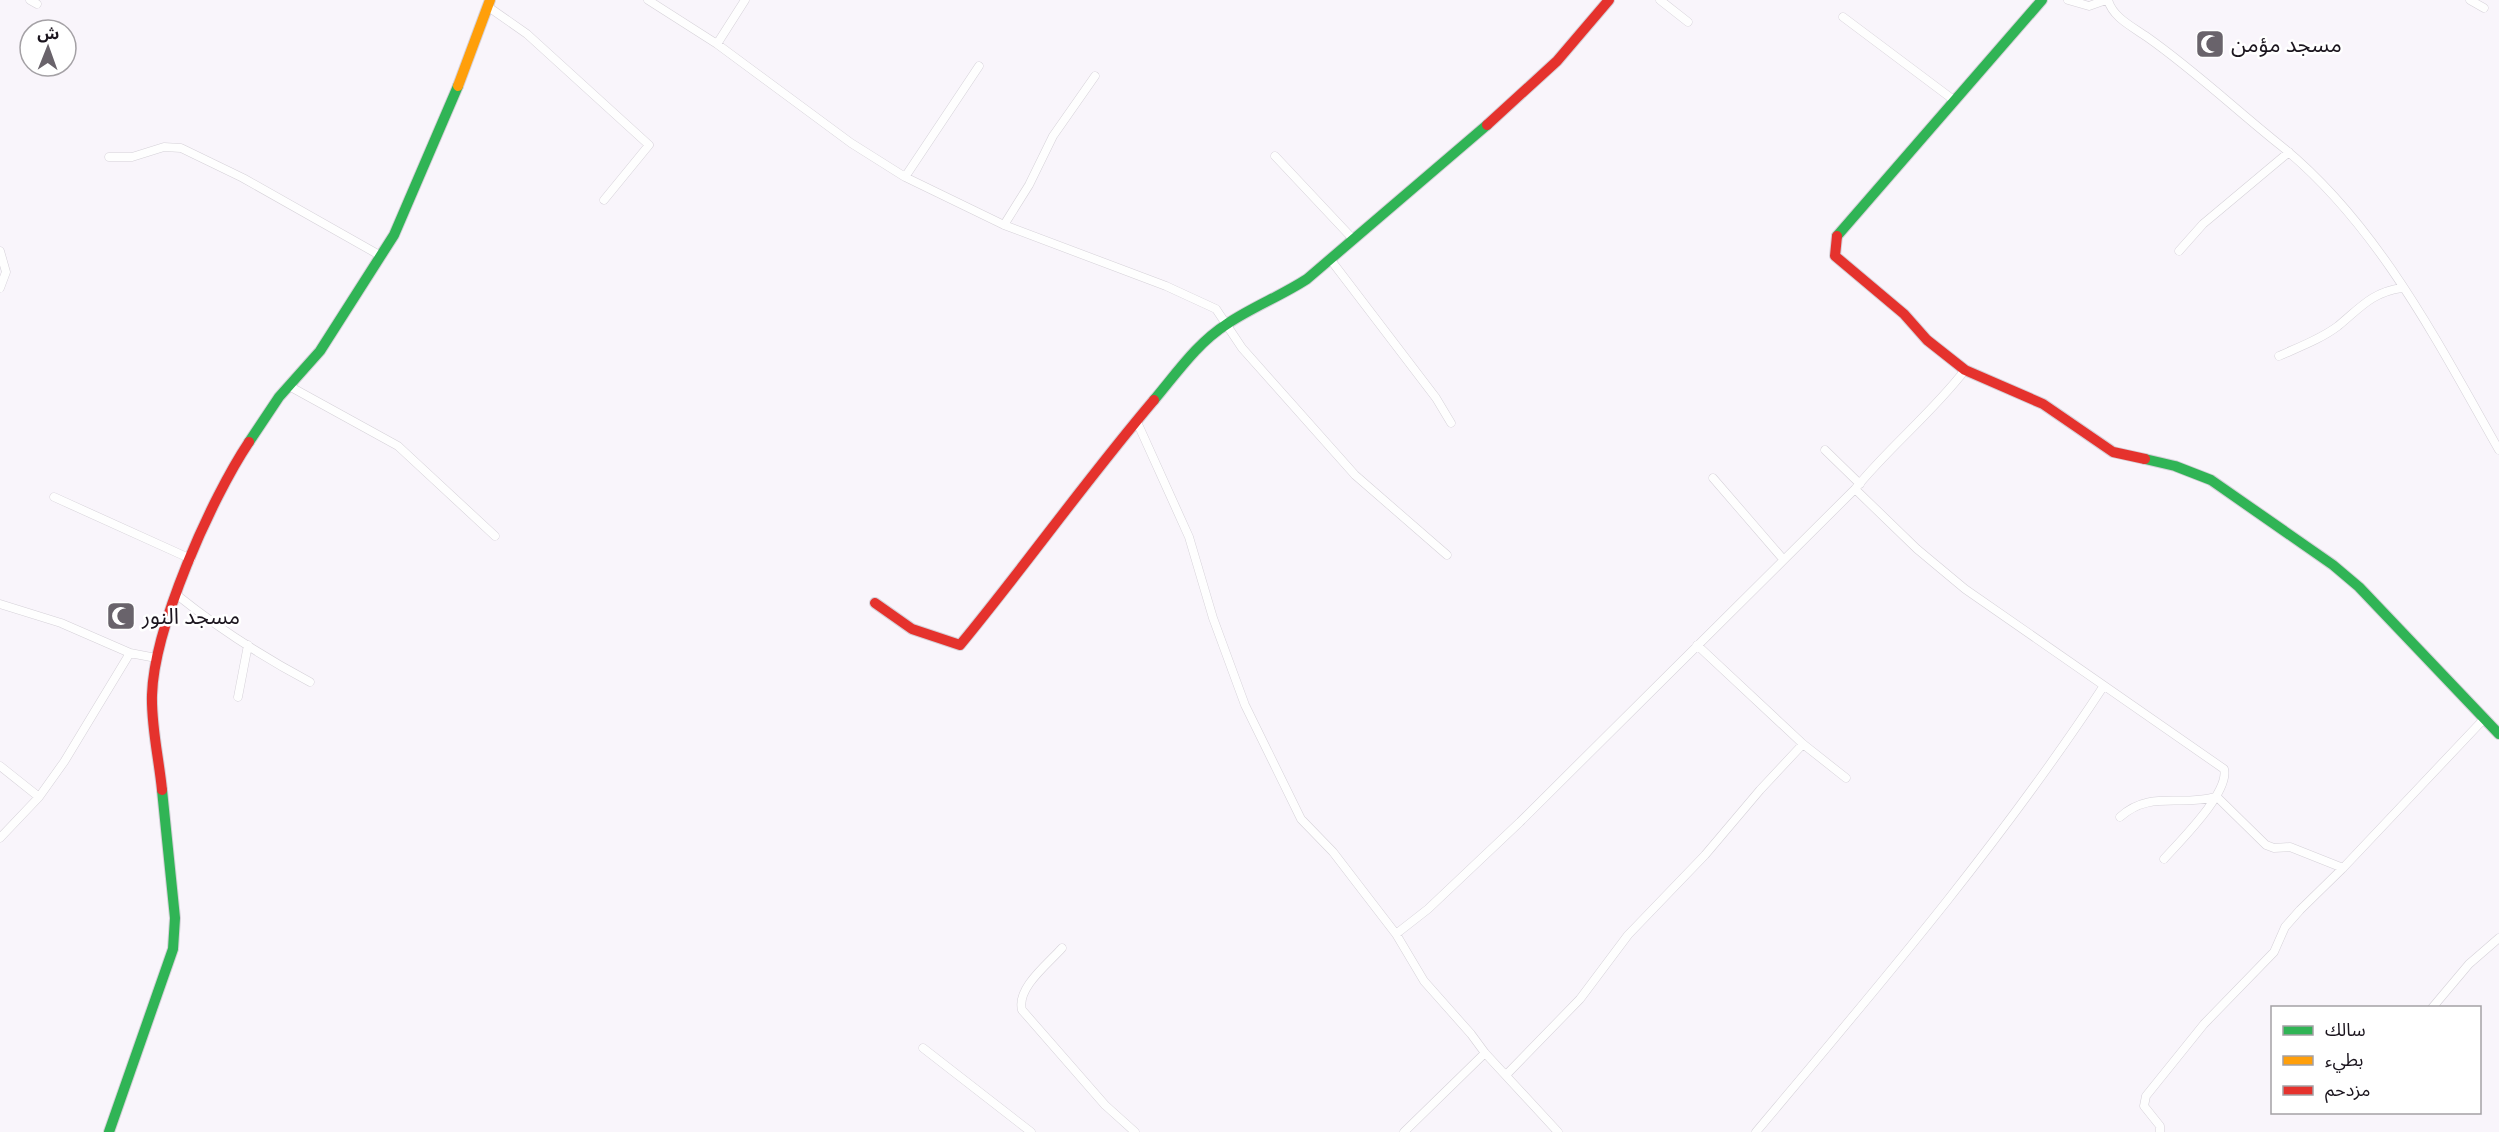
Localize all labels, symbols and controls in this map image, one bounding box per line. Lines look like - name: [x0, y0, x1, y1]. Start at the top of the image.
- north arrow: [18, 18, 78, 78]
- text: ش: [37, 24, 59, 43]
- mosque icon: مسجد مؤمن: [2194, 28, 2226, 60]
- place label: مسجد مؤمن: [2231, 32, 2342, 58]
- mosque icon: مسجد النور: [105, 600, 137, 632]
- place label: مسجد النور: [141, 604, 240, 630]
- legend: [2271, 1006, 2481, 1114]
- text: سالك: [2325, 1019, 2366, 1041]
- text: بطيء: [2325, 1049, 2363, 1073]
- text: مزدحم: [2325, 1079, 2370, 1103]

